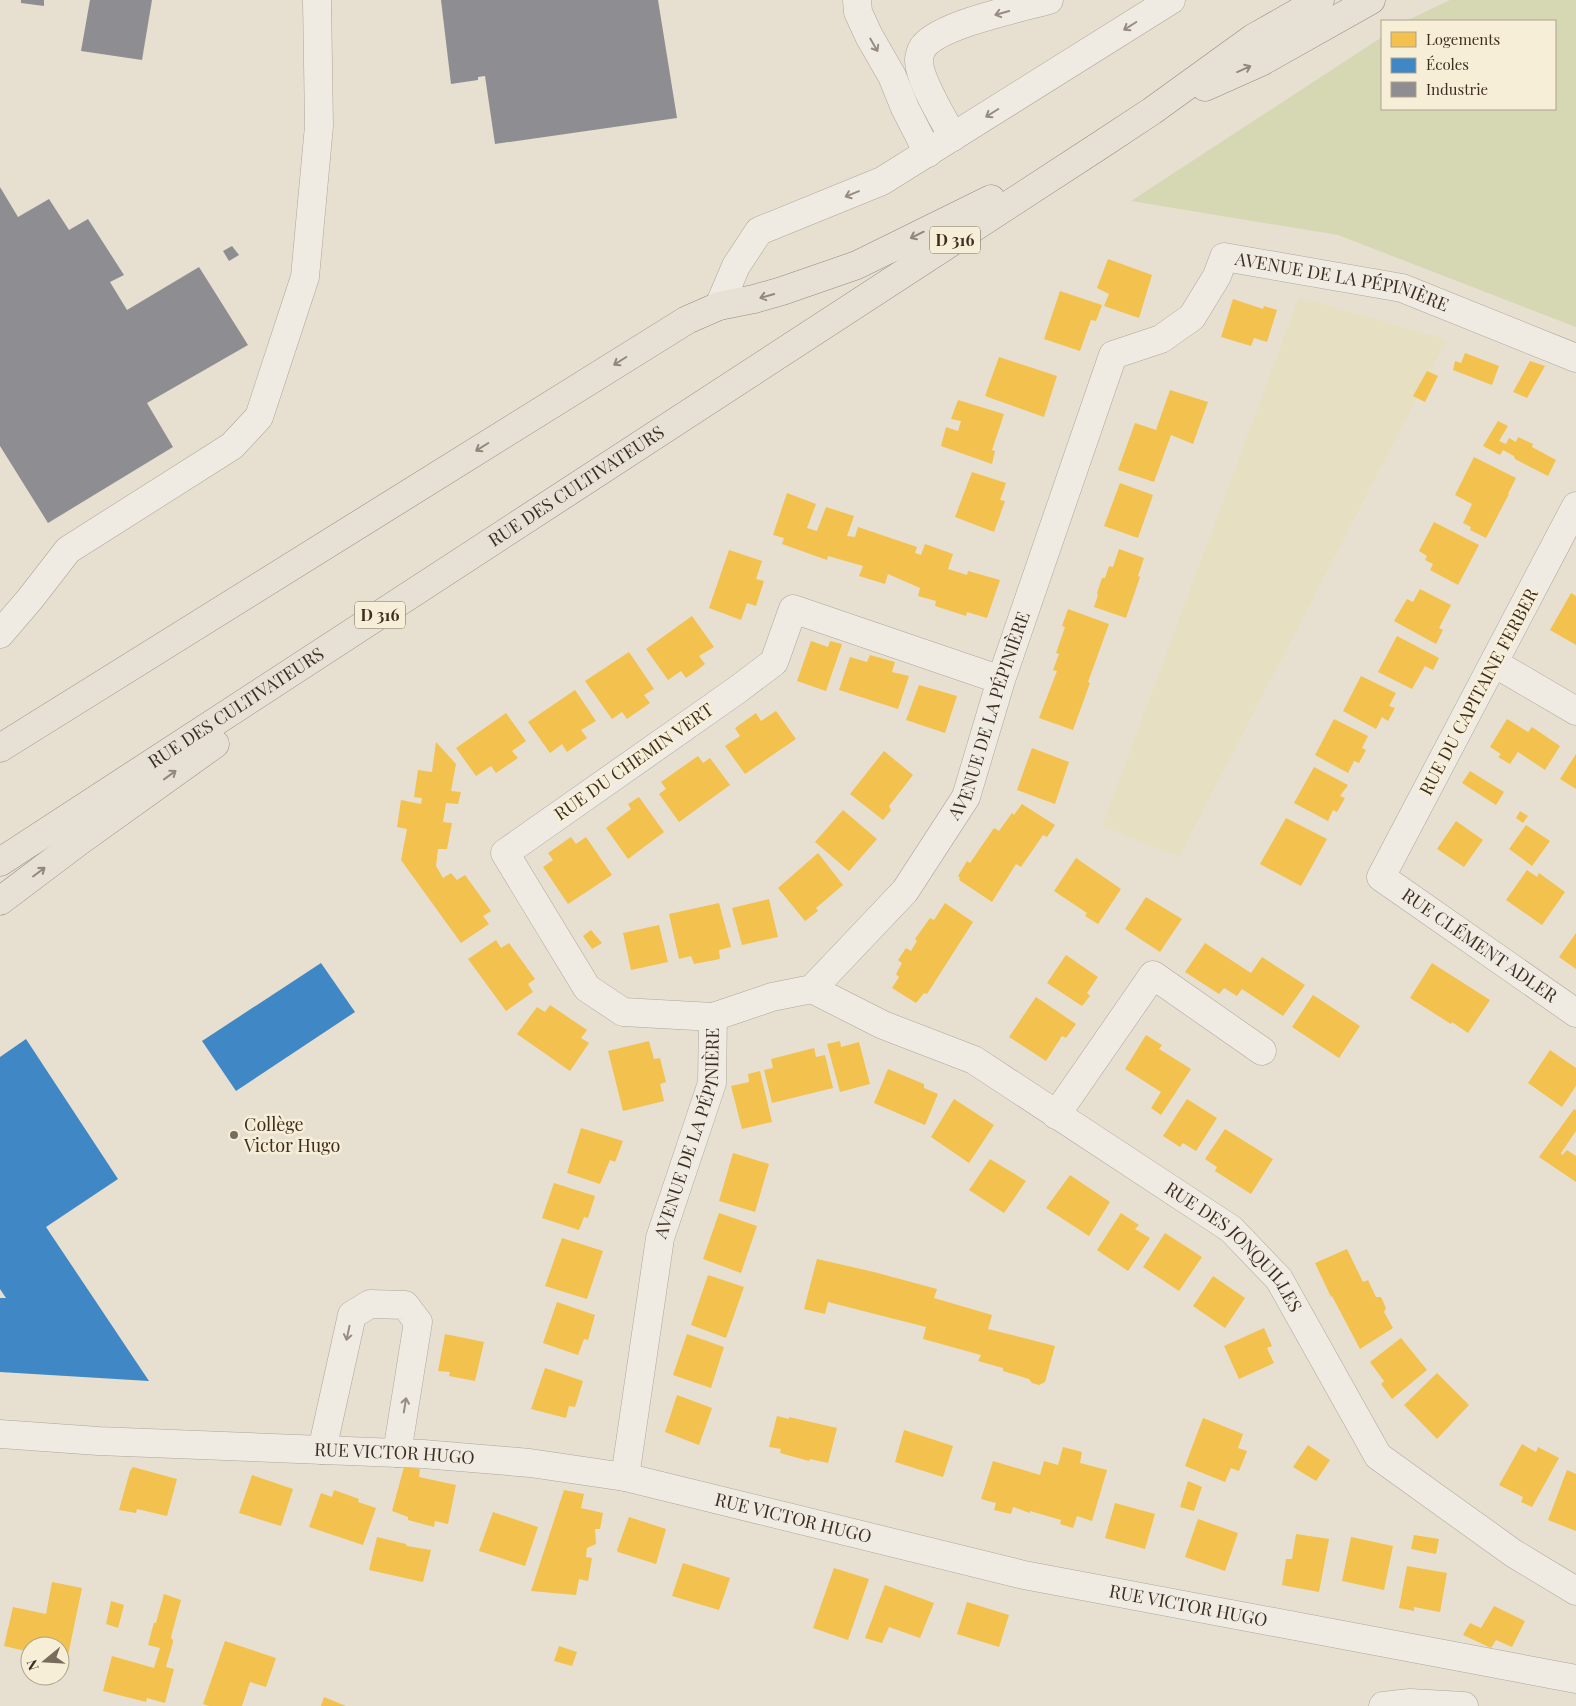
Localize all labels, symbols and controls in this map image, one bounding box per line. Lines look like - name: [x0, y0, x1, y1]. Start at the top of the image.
- one-way arrow: [995, 9, 1011, 18]
- legend: [1381, 20, 1556, 110]
- one-way arrow: [1123, 21, 1137, 31]
- text: Logements: [1426, 29, 1500, 49]
- one-way arrow: [870, 37, 880, 52]
- text: Écoles: [1426, 54, 1469, 74]
- one-way arrow: [1236, 64, 1251, 74]
- text: Industrie: [1426, 79, 1488, 99]
- one-way arrow: [986, 108, 1000, 118]
- one-way arrow: [845, 189, 860, 199]
- road number: D 316: [930, 226, 980, 254]
- one-way arrow: [910, 231, 925, 240]
- street label: AVENUE DE LA PÉPINIÈRE: [1232, 246, 1453, 317]
- one-way arrow: [759, 291, 775, 301]
- one-way arrow: [613, 356, 627, 367]
- street label: RUE DES CULTIVATEURS: [483, 420, 668, 552]
- one-way arrow: [476, 443, 490, 453]
- street label: RUE DU CAPITAINE FERBER: [1413, 584, 1543, 799]
- road number: D 316: [355, 602, 405, 628]
- street label: AVENUE DE LA PÉPINIÈRE: [941, 608, 1035, 825]
- street label: RUE DES CULTIVATEURS: [143, 641, 328, 773]
- street label: RUE DU CHEMIN VERT: [549, 697, 718, 825]
- one-way arrow: [163, 770, 177, 780]
- one-way arrow: [32, 866, 45, 877]
- street label: RUE CLÉMENT ADLER: [1397, 882, 1563, 1008]
- street label: AVENUE DE LA PÉPINIÈRE: [647, 1028, 724, 1242]
- place label: Collège Victor Hugo: [243, 1112, 340, 1157]
- marker: Collège Victor Hugo: [228, 1129, 240, 1141]
- street label: RUE DES JONQUILLES: [1161, 1176, 1308, 1316]
- one-way arrow: [343, 1324, 352, 1340]
- one-way arrow: [400, 1397, 410, 1413]
- street label: RUE VICTOR HUGO: [314, 1437, 476, 1469]
- street label: RUE VICTOR HUGO: [713, 1487, 874, 1548]
- street label: RUE VICTOR HUGO: [1107, 1578, 1270, 1632]
- north arrow: [20, 1636, 70, 1686]
- text: N: [22, 1657, 43, 1673]

